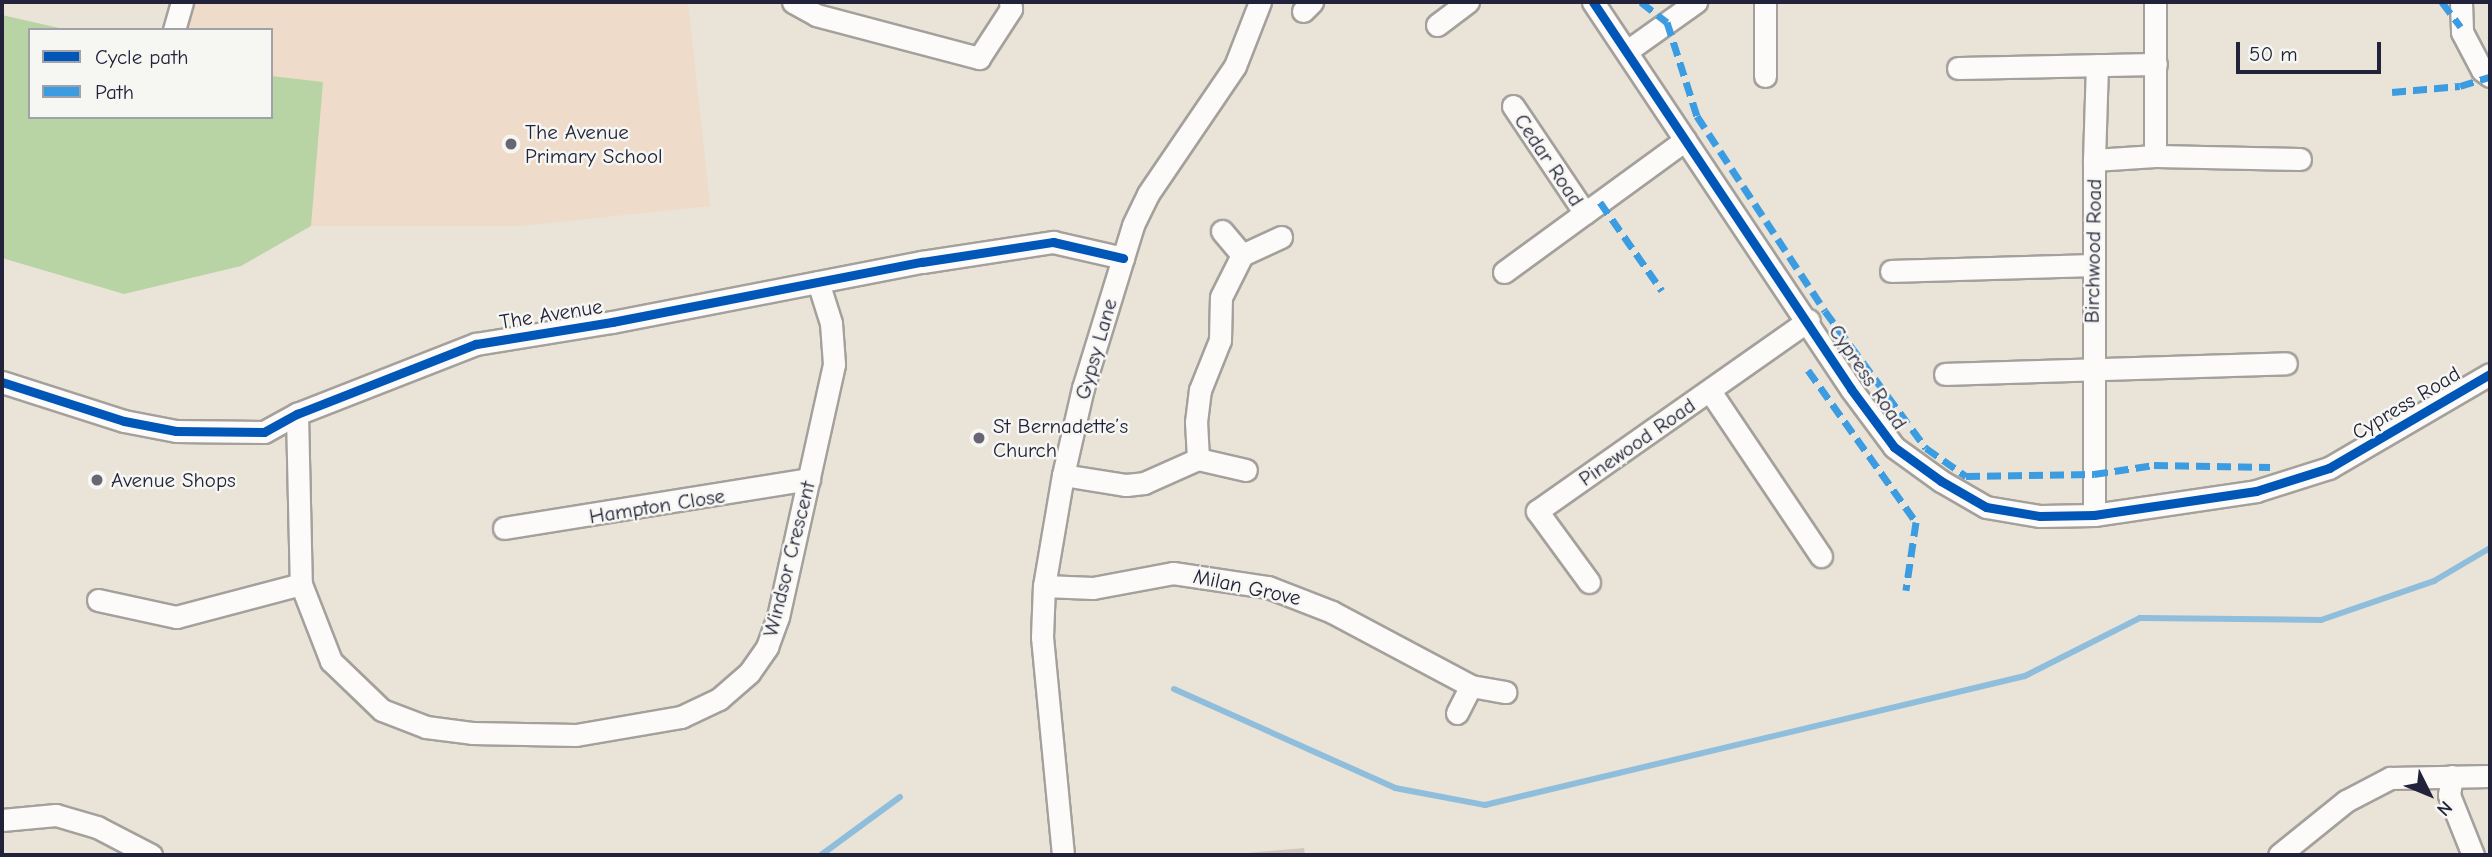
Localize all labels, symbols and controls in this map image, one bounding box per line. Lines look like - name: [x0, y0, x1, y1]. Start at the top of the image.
- legend: [28, 28, 273, 119]
- scale bar: [2240, 28, 2385, 72]
- text: 50 m: [2249, 42, 2298, 66]
- text: Cycle path: [95, 45, 188, 69]
- text: Path: [95, 80, 134, 104]
- street label: Cedar Road: [1509, 109, 1589, 211]
- place label: The Avenue Primary School: [525, 119, 663, 169]
- marker: The Avenue Primary School: [503, 136, 519, 152]
- street label: Birchwood Road: [2079, 178, 2107, 324]
- street label: The Avenue: [498, 293, 604, 335]
- street label: Gypsy Lane: [1070, 296, 1122, 402]
- street label: Cypress Road: [1824, 320, 1912, 434]
- street label: Cypress Road: [2347, 361, 2465, 445]
- street label: Pinewood Road: [1574, 393, 1700, 491]
- place label: St Bernadette’s Church: [993, 413, 1128, 463]
- marker: St Bernadette’s Church: [971, 430, 987, 446]
- place label: Avenue Shops: [111, 467, 236, 493]
- marker: Avenue Shops: [89, 472, 105, 488]
- street label: Windsor Crescent: [758, 479, 820, 639]
- street label: Hampton Close: [587, 483, 727, 529]
- street label: Milan Grove: [1191, 563, 1303, 611]
- north arrow: [2394, 759, 2464, 829]
- text: N: [2432, 796, 2457, 820]

